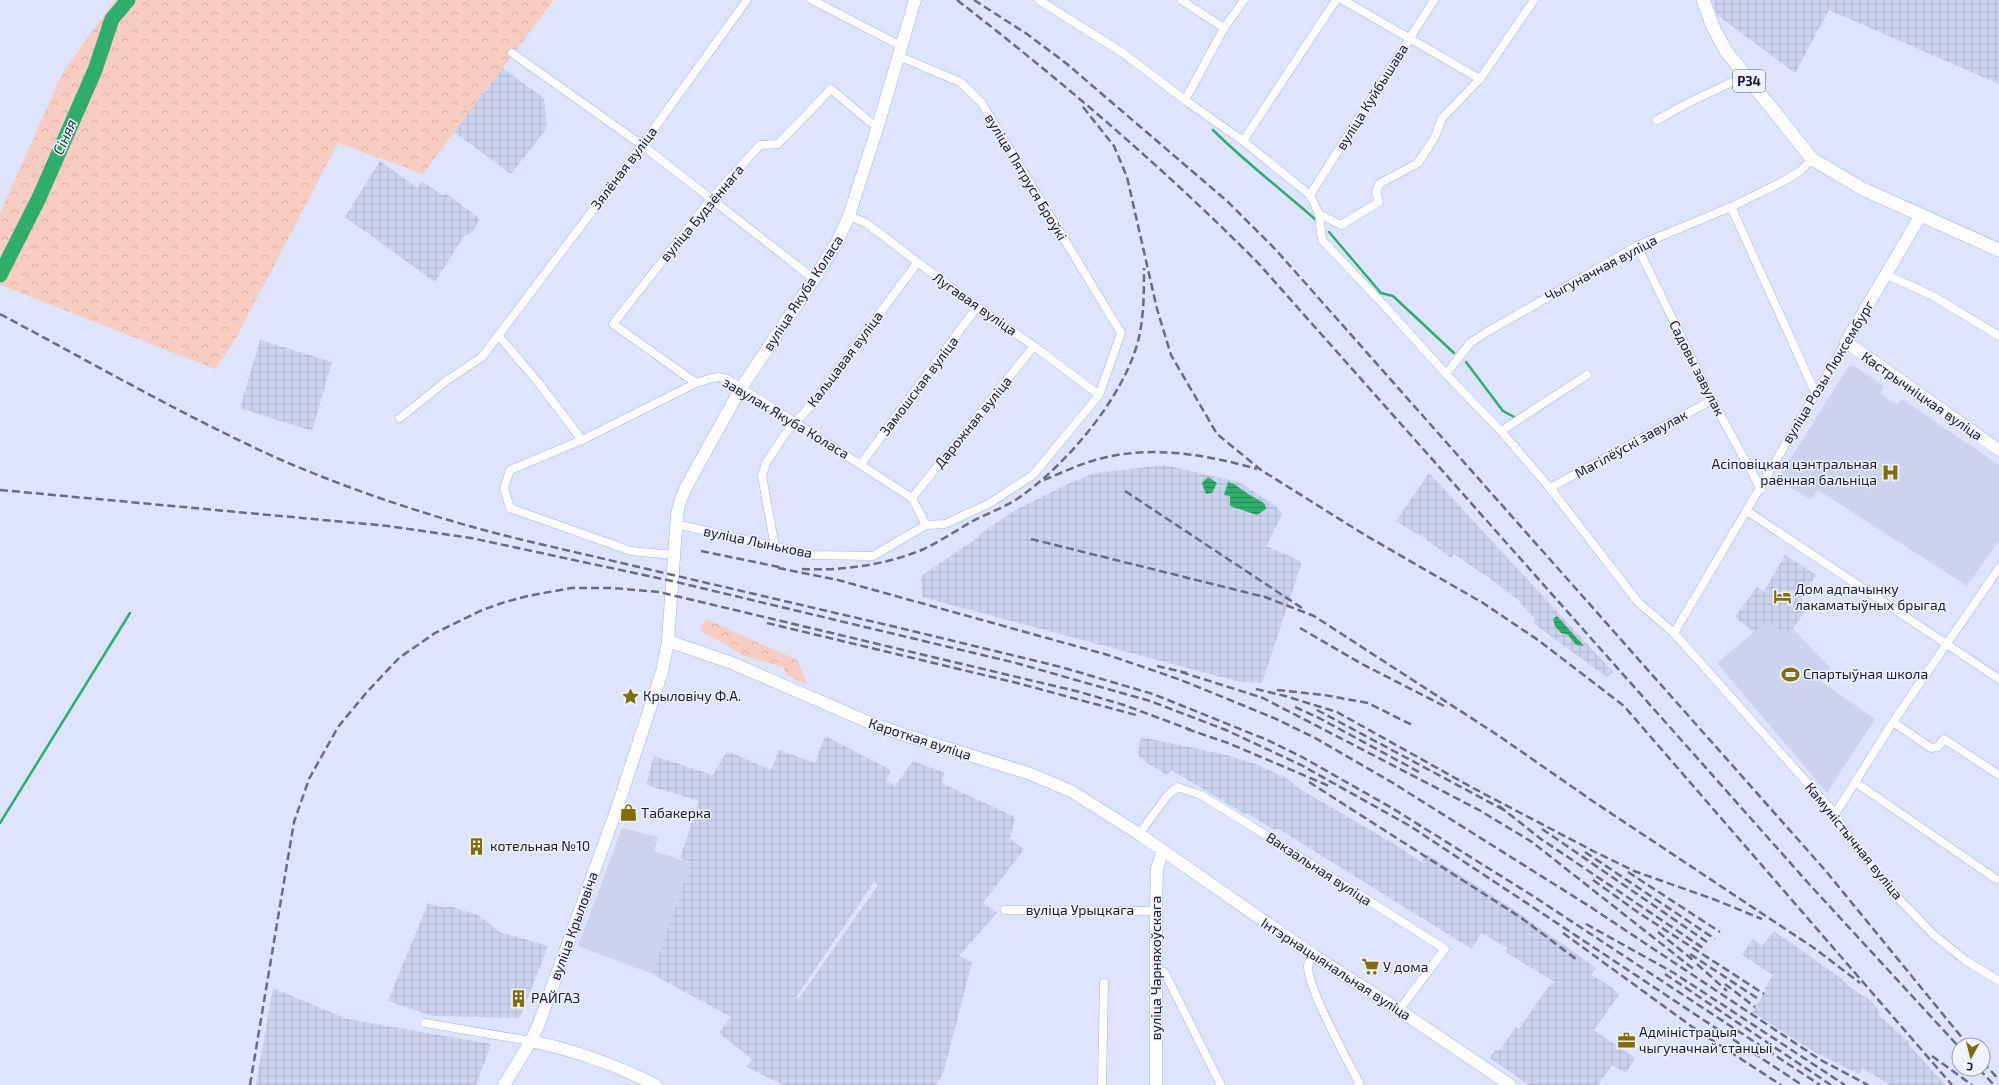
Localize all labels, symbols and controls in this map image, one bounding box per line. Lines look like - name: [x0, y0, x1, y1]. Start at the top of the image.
- street label: вуліца Куйбышава: [1332, 41, 1411, 153]
- road number: Р34: [1733, 70, 1765, 92]
- street label: вуліца Пятруся Броўкі: [982, 110, 1071, 243]
- water label: Сіняя: [48, 116, 80, 157]
- street label: Зялёная вуліца: [587, 123, 660, 213]
- street label: вуліца Будзённага: [656, 161, 747, 265]
- street label: Чыгуначная вуліца: [1542, 231, 1660, 304]
- street label: вуліца Якуба Коласа: [759, 232, 846, 354]
- street label: Лугавая вуліца: [930, 268, 1021, 339]
- street label: вуліца Розы Люксембург: [1778, 297, 1877, 446]
- street label: Кальцавая вуліца: [803, 307, 886, 410]
- street label: Садовы завулак: [1666, 317, 1729, 419]
- street label: Замошская вуліца: [876, 333, 962, 439]
- street label: Кастрычніцкая вуліца: [1859, 347, 1986, 444]
- street label: Дарожная вуліца: [930, 372, 1015, 471]
- street label: завулак Якуба Коласа: [720, 373, 853, 462]
- street label: Магілёўскі завулак: [1571, 405, 1690, 482]
- place label: Асіповіцкая цэнтральная раённая бальніца: [1711, 455, 1877, 488]
- hospital icon: Асіповіцкая цэнтральная раённая бальніца: [1880, 462, 1900, 482]
- street label: вуліца Лынькова: [702, 522, 814, 561]
- place label: Дом адпачынку лакаматыўных брыгад: [1795, 580, 1946, 613]
- hotel icon: Дом адпачынку лакаматыўных брыгад: [1772, 587, 1792, 607]
- sports icon: Спартыўная школа: [1780, 664, 1800, 684]
- place label: Спартыўная школа: [1803, 665, 1928, 682]
- place icon: Крыловічу Ф.А.: [620, 686, 640, 706]
- place label: Крыловічу Ф.А.: [643, 687, 741, 704]
- street label: Кароткая вуліца: [867, 714, 974, 763]
- street label: Камуністычная вуліца: [1802, 779, 1907, 903]
- shop icon: Табакерка: [618, 803, 638, 823]
- place label: Табакерка: [641, 804, 711, 821]
- street label: Вакзальная вуліца: [1263, 828, 1375, 909]
- building icon: котельная №10: [467, 836, 487, 856]
- place label: котельная №10: [490, 837, 590, 854]
- street label: вуліца Крыловіча: [546, 869, 601, 982]
- street label: вуліца Чарняхоўскага: [1147, 896, 1164, 1040]
- street label: вуліца Урыцкага: [1026, 901, 1134, 918]
- street label: Інтэрнацыянальная вуліца: [1258, 914, 1414, 1023]
- supermarket icon: У дома: [1360, 957, 1380, 977]
- place label: У дома: [1383, 958, 1428, 975]
- building icon: РАЙГАЗ: [508, 988, 528, 1008]
- place label: РАЙГАЗ: [531, 989, 580, 1006]
- place label: Адміністрацыя чыгуначнай станцыі: [1639, 1023, 1773, 1056]
- office icon: Адміністрацыя чыгуначнай станцыі: [1616, 1030, 1636, 1050]
- north arrow: [1951, 1037, 1991, 1077]
- text: С: [1965, 1061, 1974, 1074]

